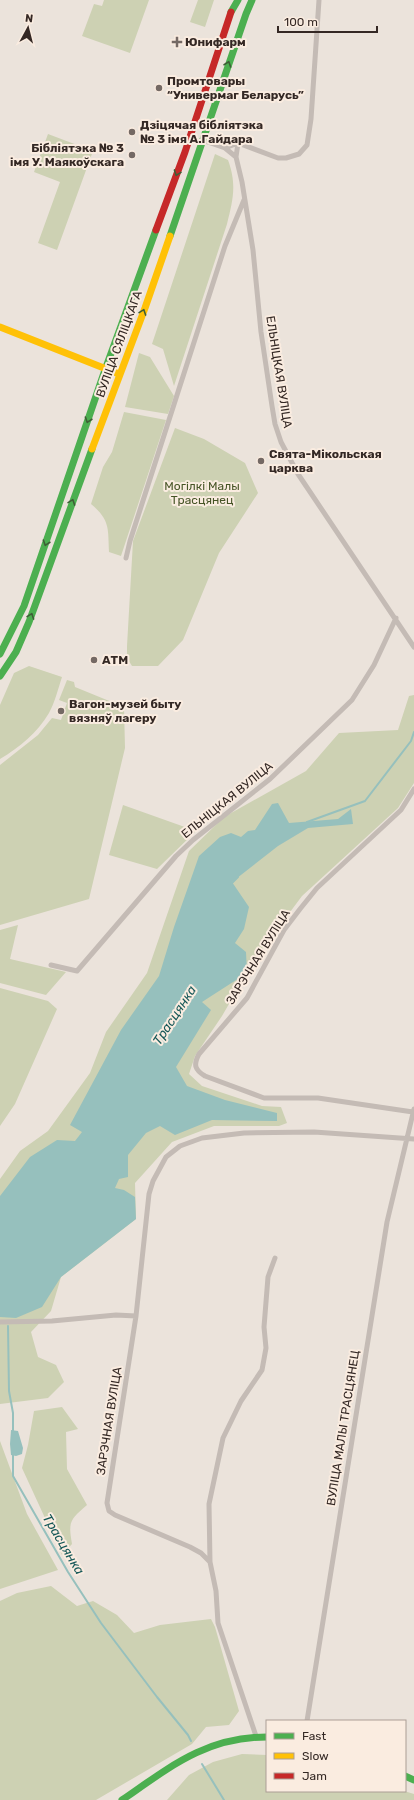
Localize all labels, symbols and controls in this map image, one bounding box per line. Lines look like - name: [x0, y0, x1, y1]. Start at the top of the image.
- north arrow: [8, 8, 48, 48]
- scale bar: [278, 8, 377, 34]
- text: N: [24, 12, 34, 26]
- text: 100 m: [284, 15, 318, 29]
- place label: Юнифарм: [185, 35, 246, 49]
- marker: Юнифарм: [172, 37, 182, 47]
- one-way arrow: [224, 60, 232, 67]
- place label: Промтовары “Универмаг Беларусь”: [167, 74, 304, 102]
- marker: Промтовары “Универмаг Беларусь”: [154, 83, 164, 93]
- place label: Дзіцячая бібліятэка № 3 імя А.Гайдара: [140, 118, 263, 146]
- marker: Дзіцячая бібліятэка № 3 імя А.Гайдара: [127, 127, 137, 137]
- place label: Бібліятэка № 3 імя У. Маякоўскага: [10, 141, 124, 169]
- marker: Бібліятэка № 3 імя У. Маякоўскага: [127, 150, 137, 160]
- one-way arrow: [173, 169, 182, 176]
- street label: ВУЛІЦА СЯЛІЦКАГА: [93, 289, 145, 399]
- one-way arrow: [139, 308, 147, 315]
- street label: ЕЛЬНІЦКАЯ ВУЛІЦА: [263, 315, 295, 429]
- one-way arrow: [84, 417, 93, 424]
- place label: Свята-Мікольская царква: [269, 447, 382, 475]
- marker: Свята-Мікольская царква: [256, 456, 266, 466]
- park label: Могілкі Малы Трасцянец: [164, 479, 240, 507]
- one-way arrow: [68, 499, 76, 506]
- one-way arrow: [42, 539, 50, 546]
- one-way arrow: [27, 613, 35, 620]
- place label: АТМ: [102, 653, 128, 667]
- marker: АТМ: [89, 655, 99, 665]
- place label: Вагон-музей быту вязняў лагеру: [69, 697, 181, 725]
- marker: Вагон-музей быту вязняў лагеру: [56, 706, 66, 716]
- street label: ЕЛЬНІЦКАЯ ВУЛІЦА: [178, 759, 276, 841]
- street label: ЗАРЭЧНАЯ ВУЛІЦА: [223, 907, 293, 1007]
- water label: Трасцянка: [150, 983, 199, 1048]
- street label: ВУЛІЦА МАЛЫ ТРАСЦЯНЕЦ: [324, 1349, 362, 1507]
- street label: ЗАРЭЧНАЯ ВУЛІЦА: [94, 1366, 124, 1476]
- water label: Трасцянка: [40, 1511, 88, 1577]
- legend: [266, 1720, 406, 1792]
- text: Fast: [302, 1729, 326, 1743]
- text: Slow: [302, 1749, 329, 1763]
- text: Jam: [302, 1769, 327, 1783]

